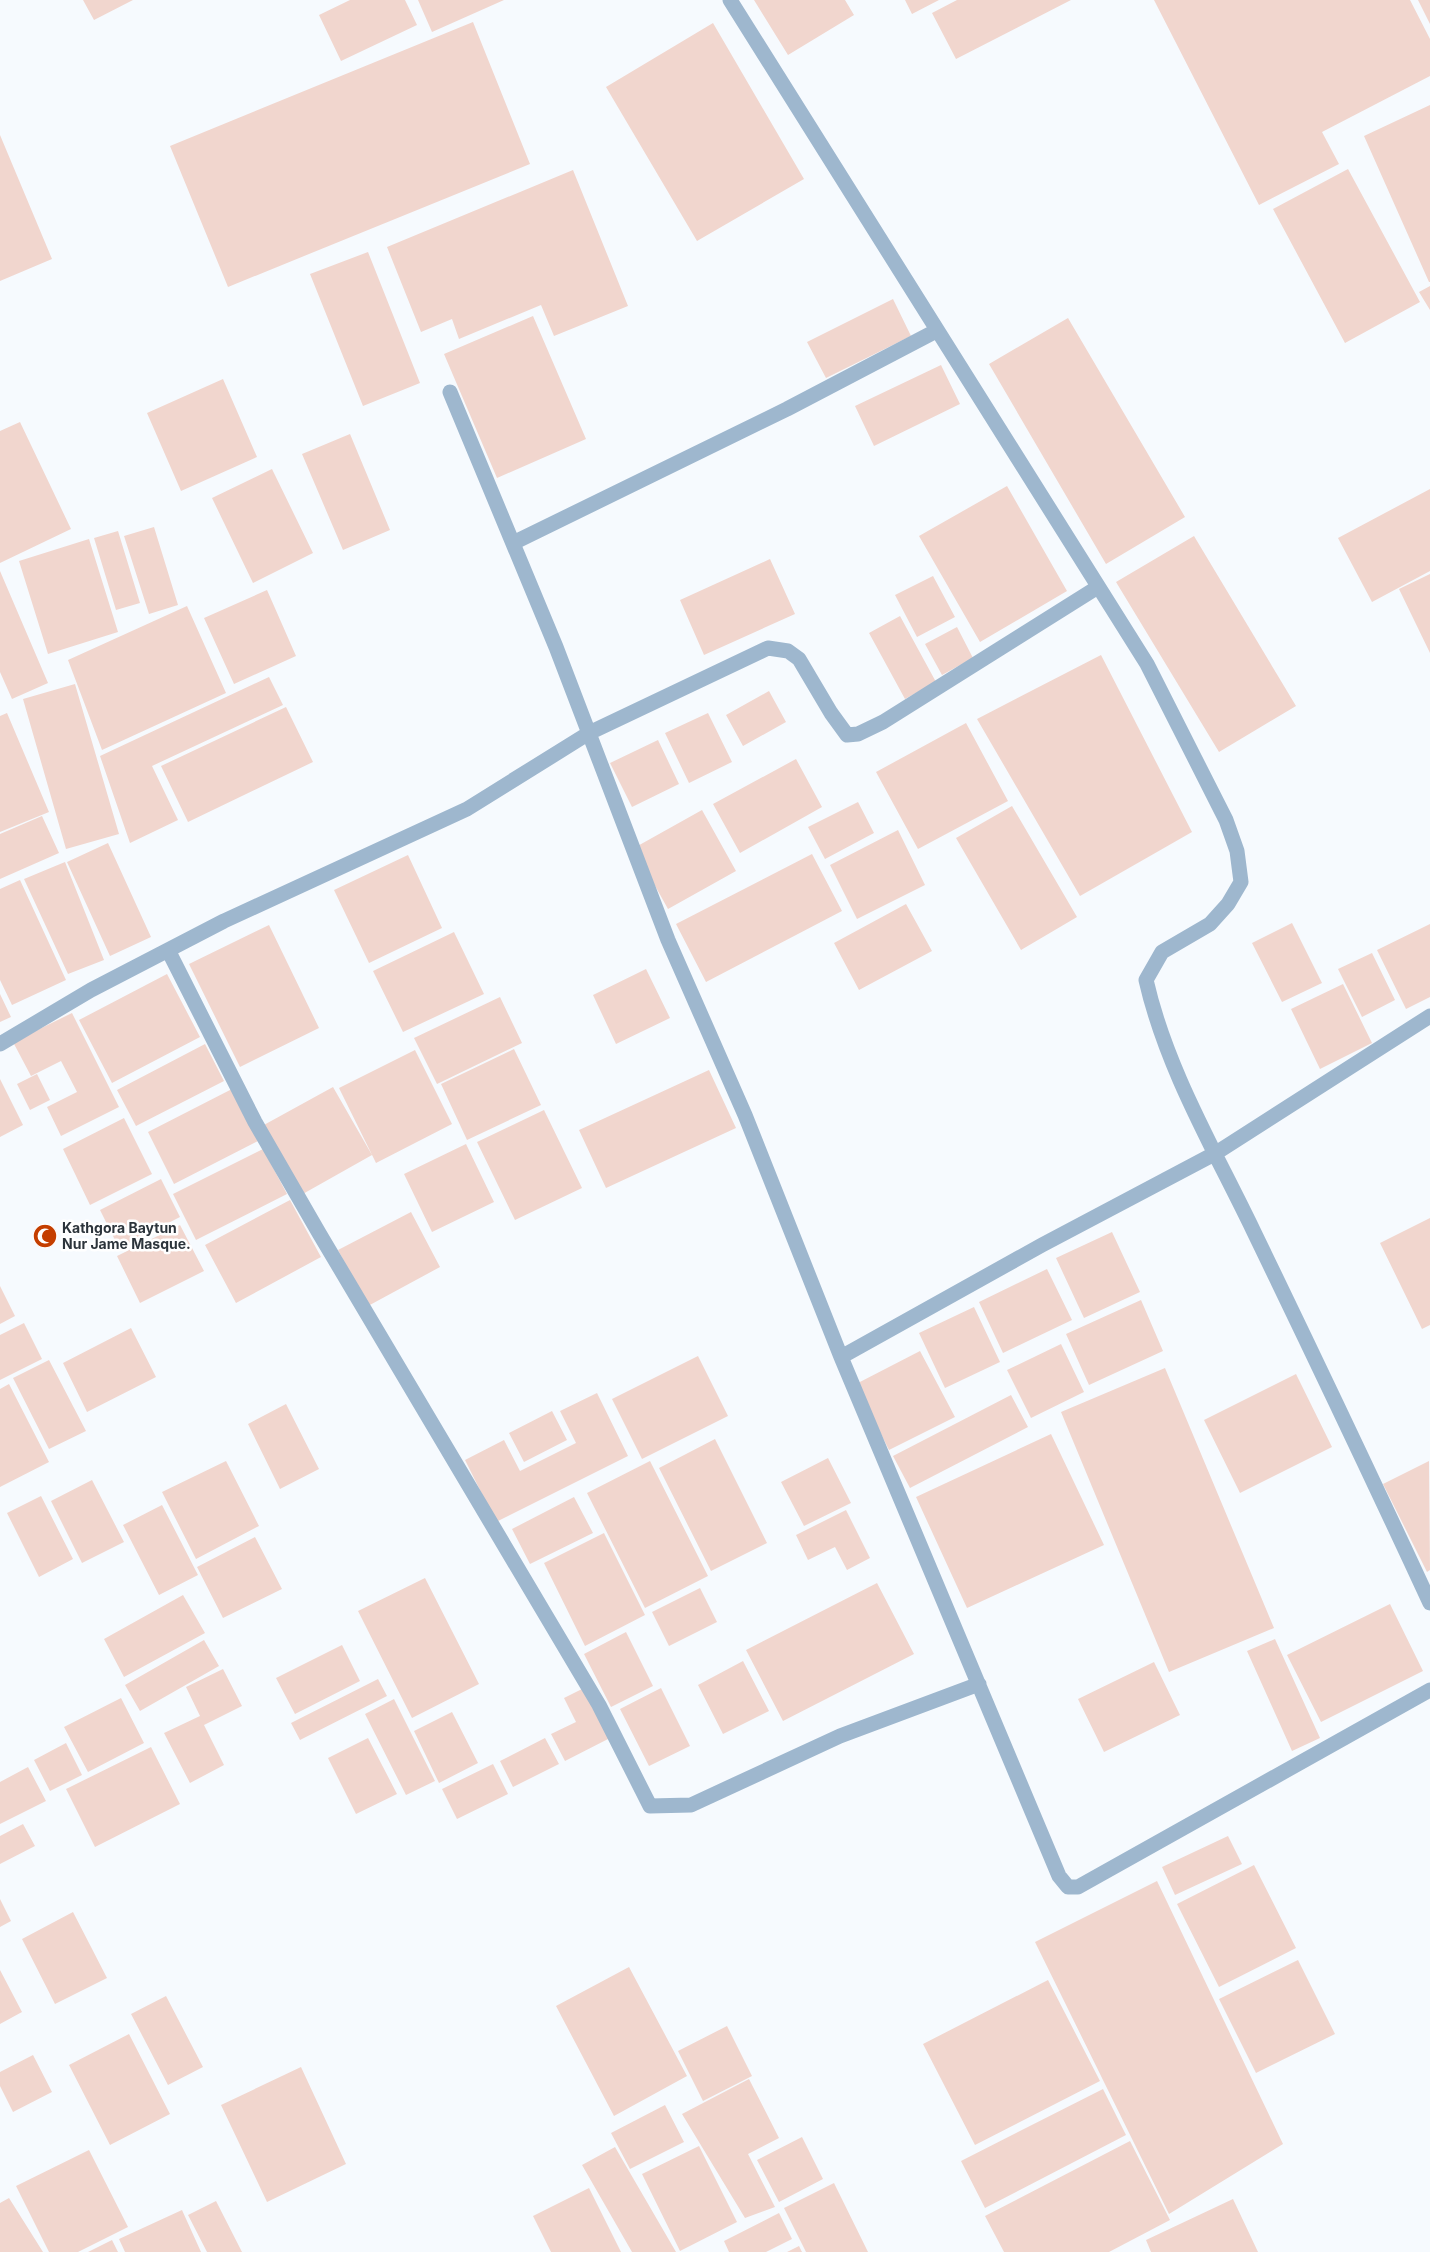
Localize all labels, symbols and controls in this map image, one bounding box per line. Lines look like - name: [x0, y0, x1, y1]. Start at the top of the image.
- place label: Kathgora Baytun Nur Jame Masque.: [62, 1219, 191, 1252]
- mosque icon: Kathgora Baytun Nur Jame Masque.: [32, 1223, 58, 1249]

